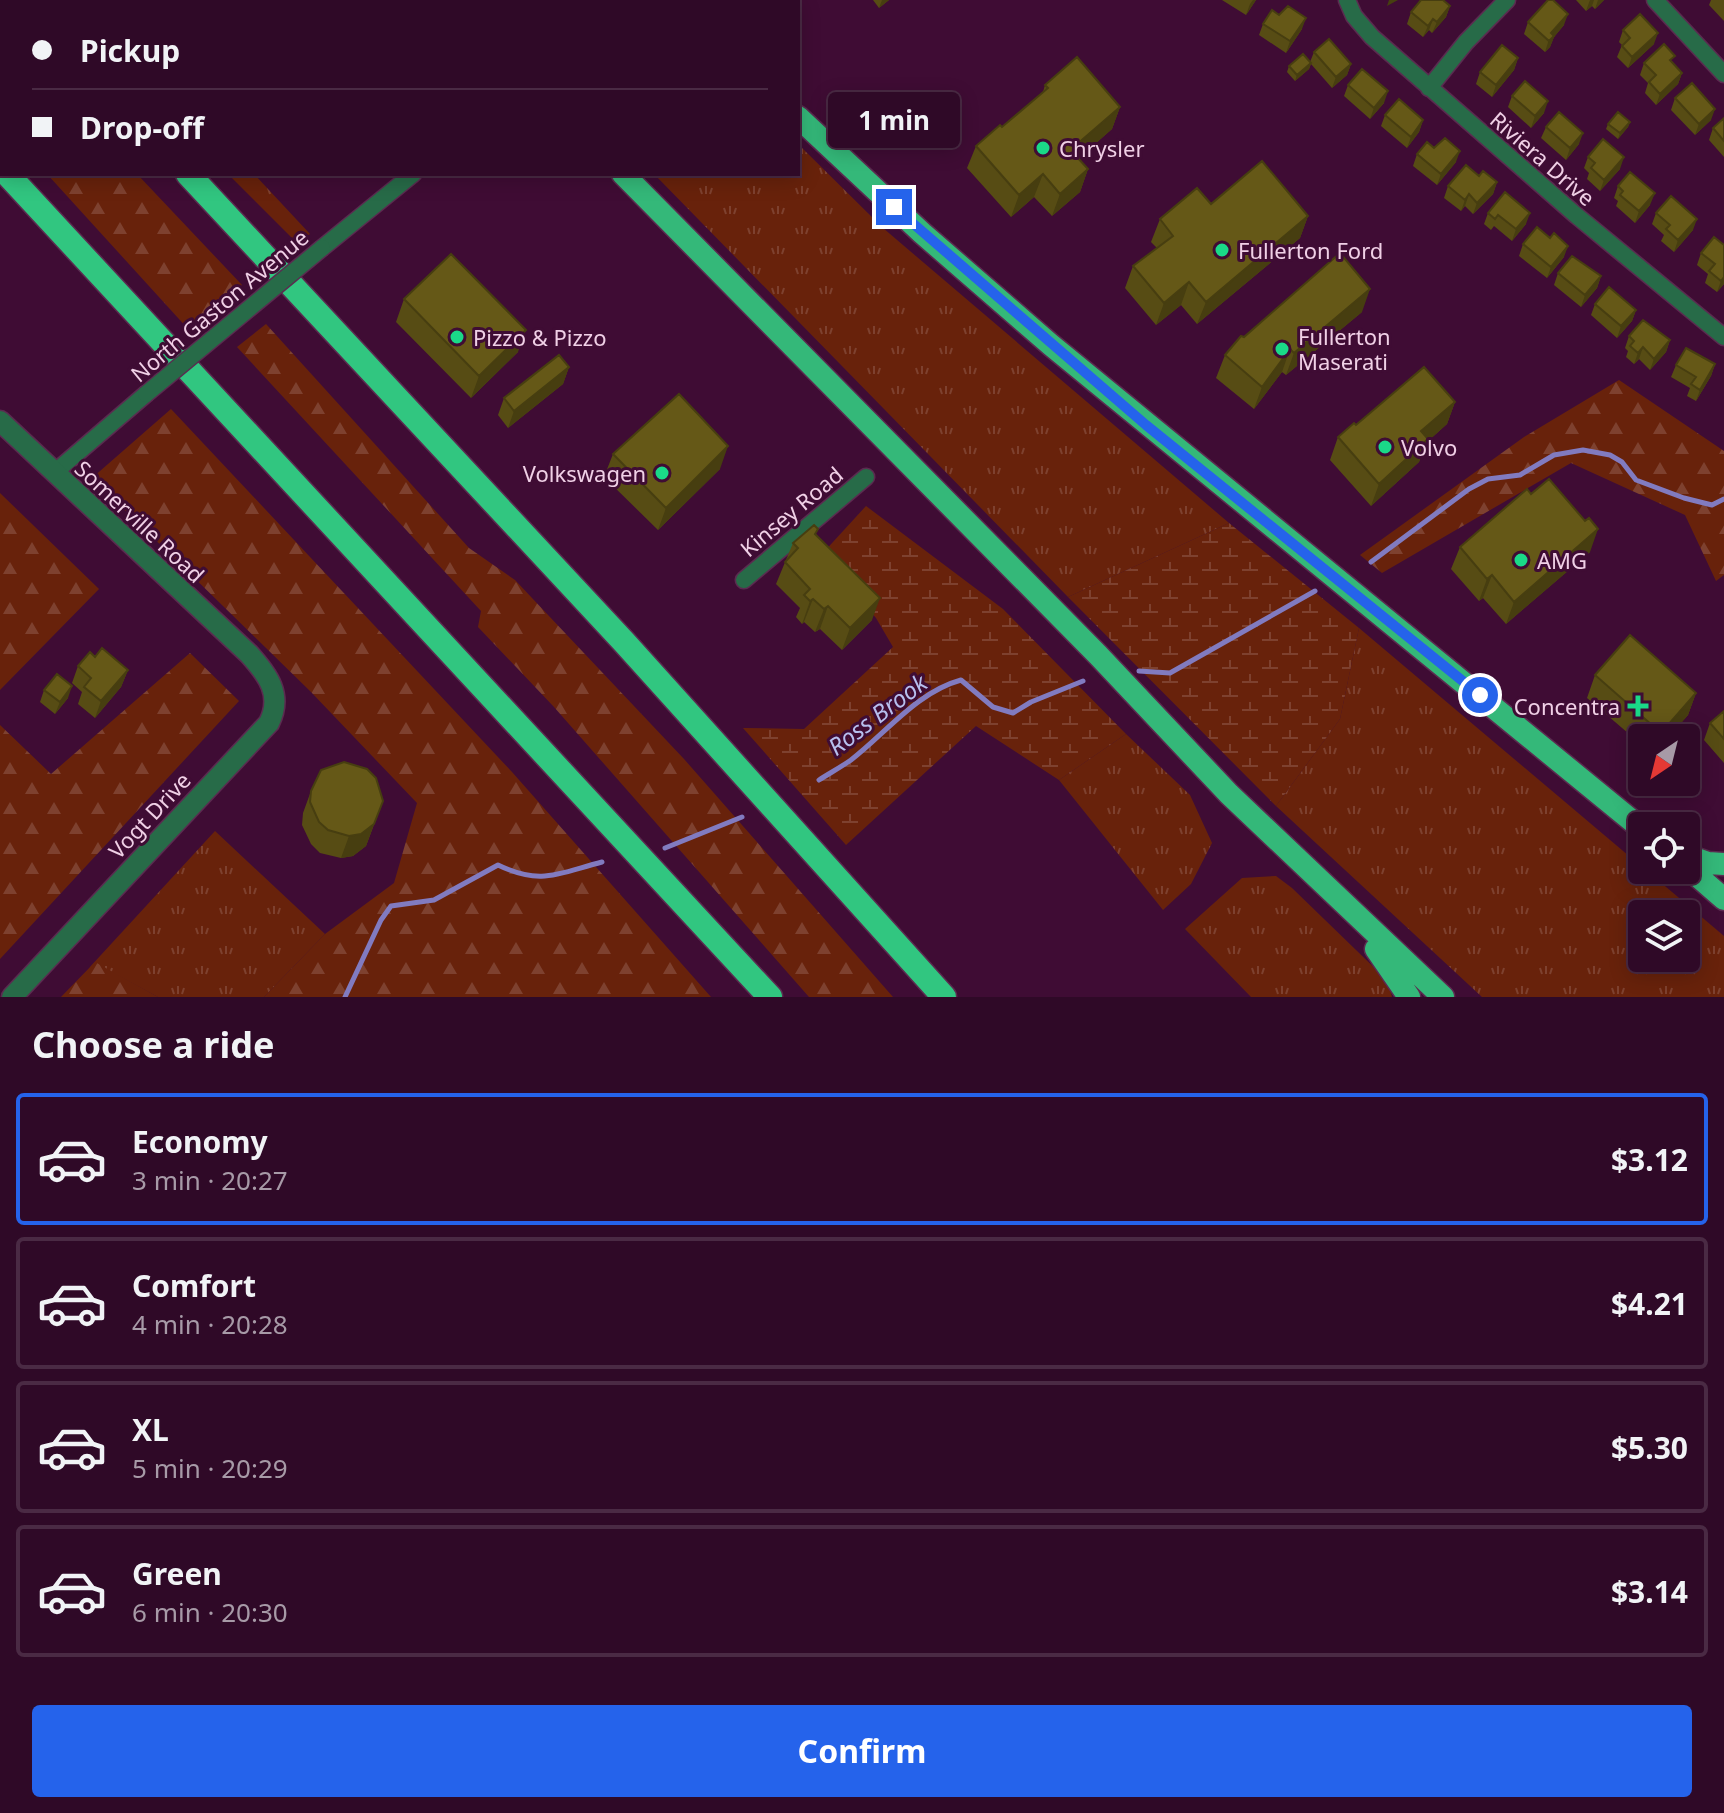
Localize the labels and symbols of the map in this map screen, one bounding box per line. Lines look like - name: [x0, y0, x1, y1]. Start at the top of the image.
- callout: 1 min: [828, 91, 960, 147]
- street label: Riviera Drive: [1484, 104, 1602, 212]
- place label: Chrysler: [1059, 133, 1145, 163]
- marker: Chrysler: [1034, 139, 1052, 157]
- route end: [876, 189, 912, 225]
- street label: North Gaston Avenue: [124, 222, 314, 388]
- place label: Fullerton Ford: [1238, 235, 1383, 265]
- marker: Fullerton Ford: [1213, 241, 1231, 259]
- place label: Fullerton Maserati: [1298, 321, 1391, 376]
- place label: Pizzo & Pizzo: [473, 322, 607, 352]
- marker: Pizzo & Pizzo: [448, 328, 466, 346]
- marker: Fullerton Maserati: [1273, 340, 1291, 358]
- place label: Volvo: [1401, 432, 1457, 462]
- marker: Volvo: [1376, 438, 1394, 456]
- street label: Somerville Road: [69, 453, 211, 589]
- place label: Volkswagen: [523, 458, 646, 488]
- street label: Kinsey Road: [733, 459, 849, 563]
- marker: Volkswagen: [653, 464, 671, 482]
- place label: AMG: [1537, 545, 1587, 575]
- marker: AMG: [1512, 551, 1530, 569]
- water label: Ross Brook: [820, 665, 934, 762]
- route start: [1462, 677, 1498, 713]
- place label: Concentra: [1514, 691, 1620, 721]
- marker: Concentra: [1627, 695, 1649, 717]
- north arrow: [1628, 724, 1700, 796]
- street label: Vogt Drive: [101, 765, 197, 865]

